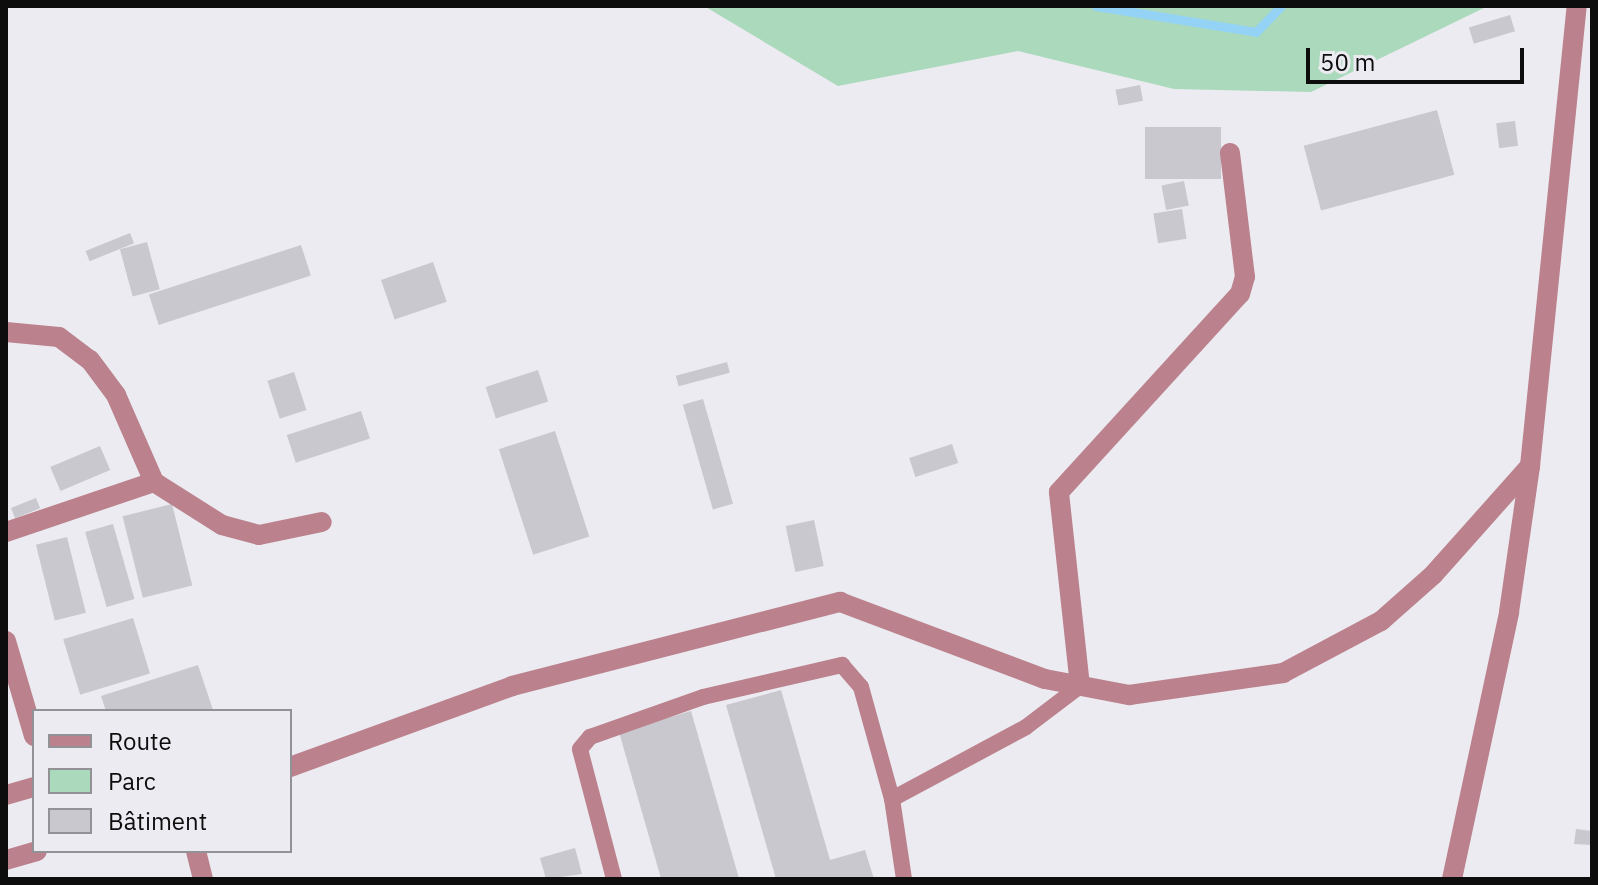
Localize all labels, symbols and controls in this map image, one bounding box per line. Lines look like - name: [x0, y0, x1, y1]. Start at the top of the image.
- scale bar: [1310, 32, 1528, 82]
- text: 50 m: [1320, 46, 1375, 78]
- legend: [32, 709, 292, 853]
- text: Route: [108, 725, 172, 757]
- text: Parc: [108, 765, 156, 797]
- text: Bâtiment: [108, 805, 207, 837]

